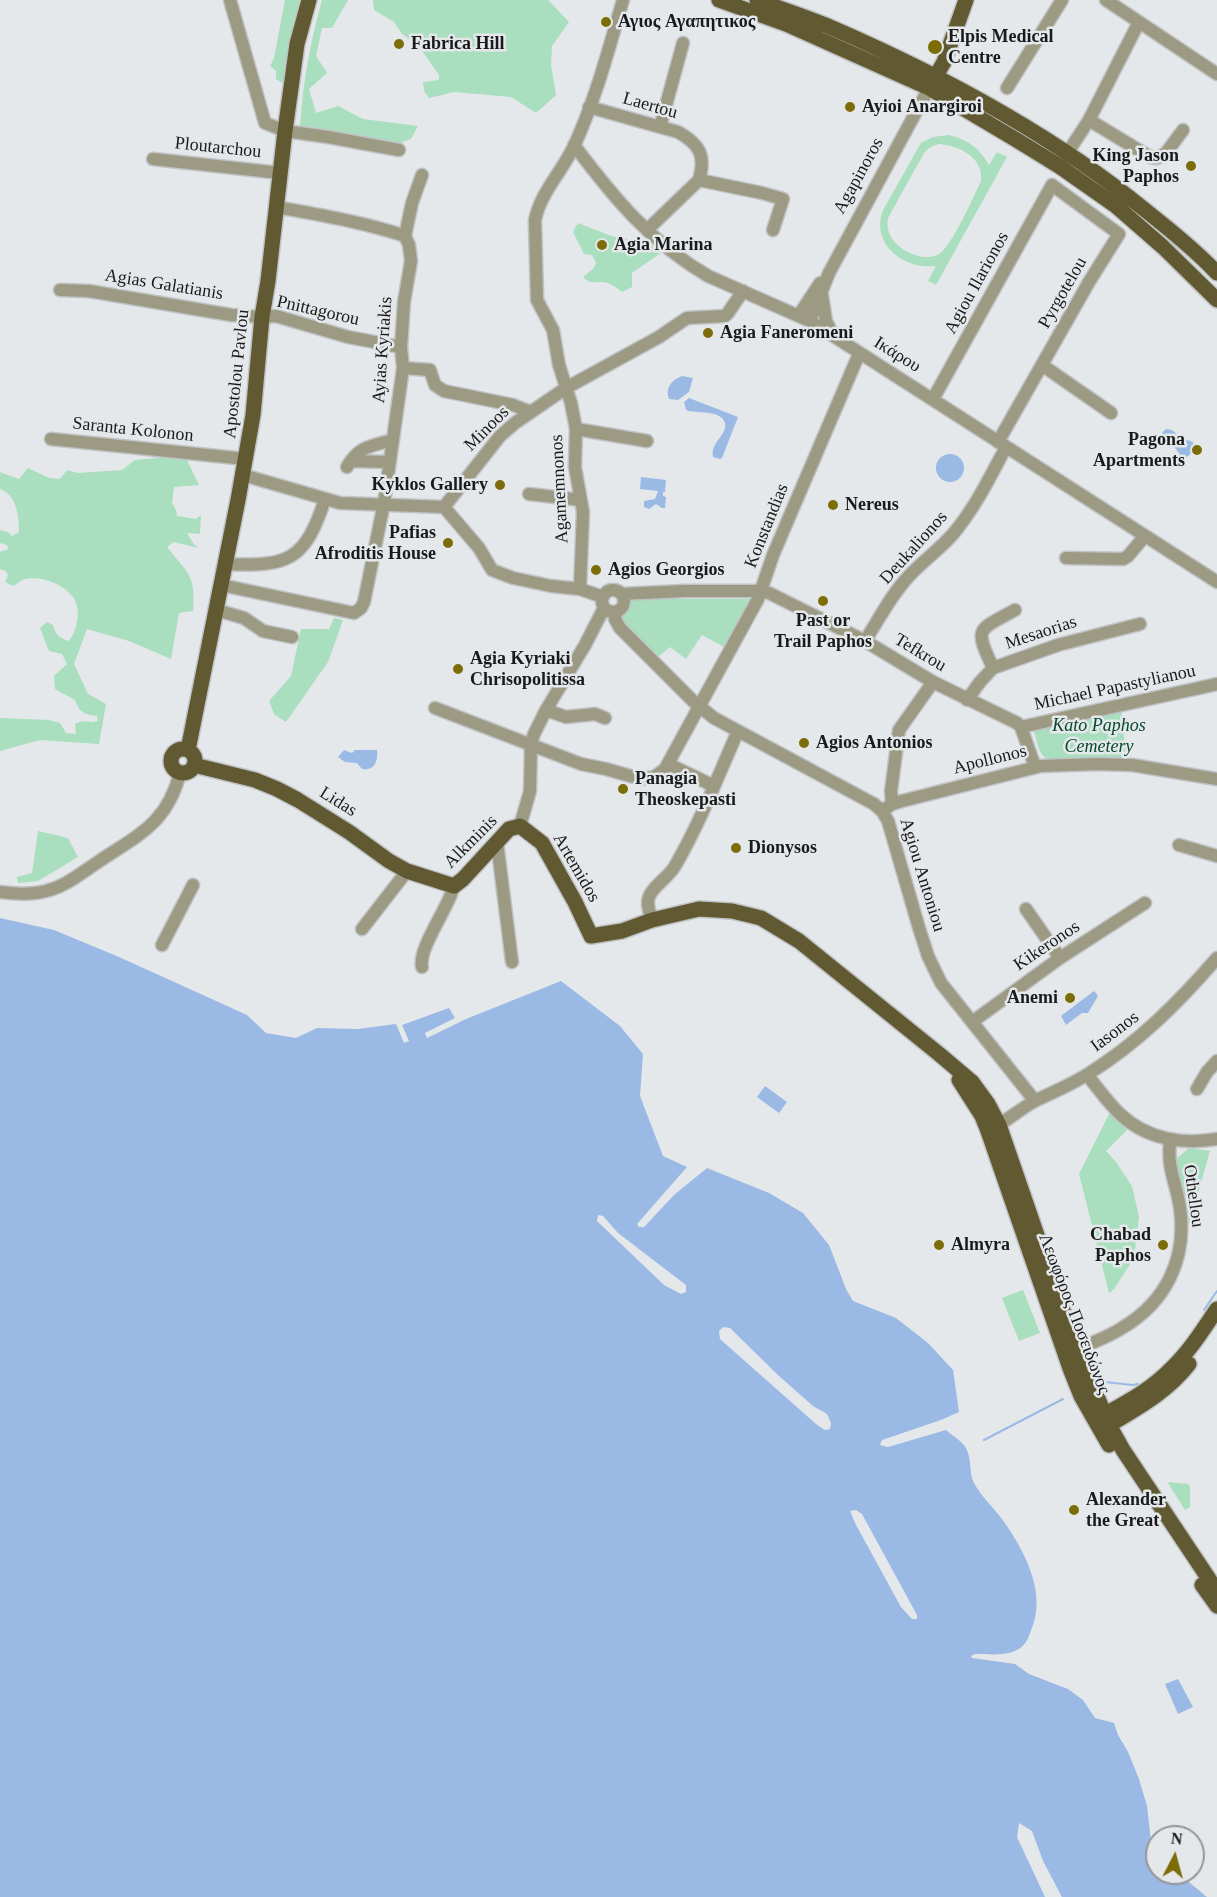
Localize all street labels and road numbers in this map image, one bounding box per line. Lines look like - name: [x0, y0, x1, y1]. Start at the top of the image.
- street label: Laertou: [620, 88, 680, 124]
- street label: Ploutarchou: [174, 133, 262, 163]
- street label: Agapinoros: [829, 134, 889, 218]
- street label: Agiou Ilarionos: [940, 228, 1014, 338]
- street label: Pyrgotelou: [1034, 254, 1092, 332]
- street label: Agias Galatianis: [103, 265, 225, 305]
- street label: Pnittagorou: [275, 291, 361, 331]
- street label: Ayias Kyriakis: [369, 296, 397, 404]
- street label: Apostolou Pavlou: [219, 308, 255, 440]
- street label: Ικάρου: [870, 332, 924, 378]
- street label: Minoos: [460, 402, 514, 456]
- street label: Saranta Kolonon: [71, 413, 195, 447]
- street label: Agamemnonos: [546, 434, 574, 544]
- street label: Konstandias: [740, 481, 794, 571]
- street label: Deukalionos: [876, 507, 952, 589]
- street label: Mesaorias: [1002, 611, 1080, 655]
- street label: Tefkrou: [890, 629, 950, 677]
- street label: Michael Papastylianou: [1032, 660, 1198, 716]
- street label: Apollonos: [951, 740, 1029, 780]
- street label: Lidas: [315, 782, 361, 822]
- street label: Alkminis: [440, 811, 502, 873]
- street label: Agiou Antoniou: [894, 816, 950, 934]
- street label: Artemidos: [548, 830, 604, 906]
- street label: Kikeronos: [1010, 916, 1084, 976]
- street label: Iasonos: [1087, 1007, 1143, 1057]
- street label: Othellou: [1178, 1163, 1208, 1229]
- street label: Λεωφόρος Ποσειδώνος: [1033, 1231, 1115, 1397]

